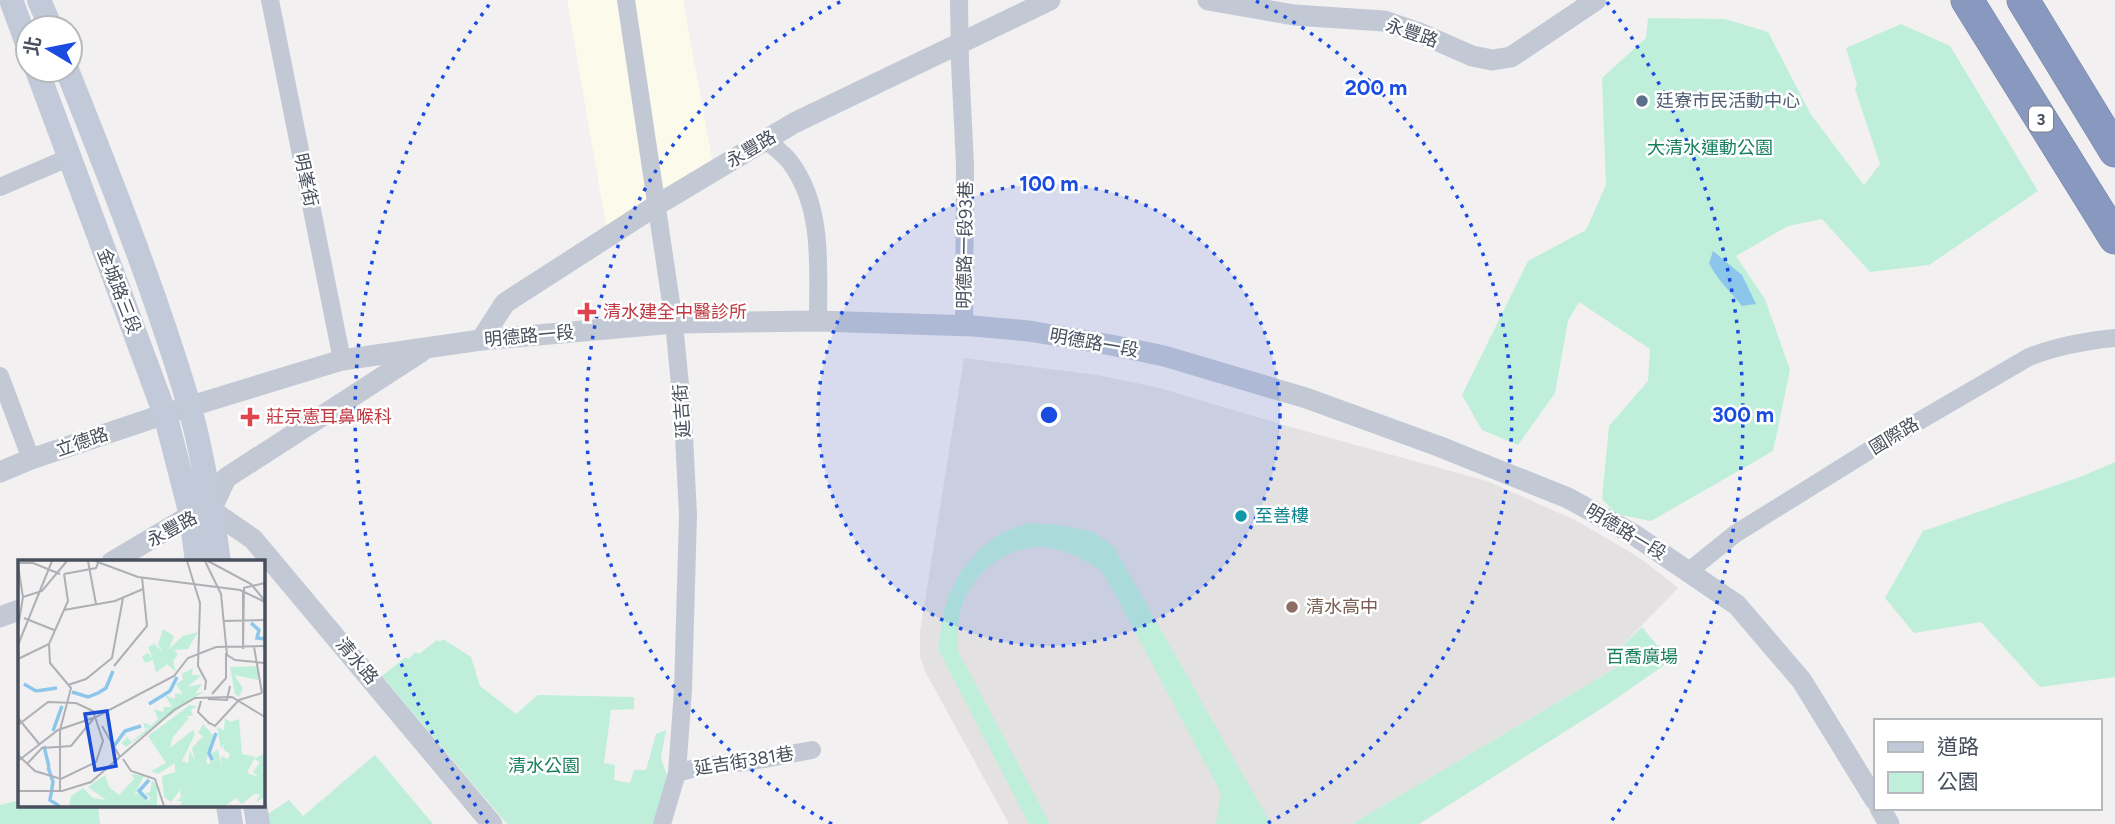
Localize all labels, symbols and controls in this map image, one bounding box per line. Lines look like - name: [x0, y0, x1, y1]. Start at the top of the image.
- north arrow: [14, 14, 84, 84]
- street label: 永豐路: [1383, 14, 1441, 52]
- text: 北: [20, 35, 46, 57]
- text: 200 m: [1345, 75, 1407, 100]
- place label: 廷寮市民活動中心: [1656, 90, 1800, 112]
- marker: 廷寮市民活動中心: [1634, 93, 1650, 109]
- road number: 3: [2029, 106, 2053, 132]
- street label: 永豐路: [722, 126, 780, 172]
- park label: 大清水運動公園: [1647, 137, 1773, 159]
- street label: 明峯街: [290, 151, 322, 209]
- text: 100 m: [1019, 171, 1079, 196]
- street label: 明德路一段93巷: [953, 181, 977, 309]
- street label: 金城路三段: [93, 245, 145, 337]
- place label: 清水建全中醫診所: [603, 301, 747, 323]
- marker: 清水建全中醫診所: [577, 302, 597, 322]
- street label: 明德路一段: [483, 321, 575, 351]
- street label: 明德路一段: [1048, 324, 1140, 362]
- street label: 延吉街: [669, 383, 695, 439]
- text: 300 m: [1712, 402, 1774, 427]
- centre of rings: [1037, 403, 1061, 427]
- place label: 莊京憲耳鼻喉科: [266, 406, 392, 428]
- marker: 莊京憲耳鼻喉科: [240, 407, 260, 427]
- street label: 國際路: [1865, 413, 1923, 459]
- street label: 立德路: [53, 423, 111, 461]
- street label: 明德路一段: [1582, 499, 1670, 565]
- place label: 至善樓: [1255, 505, 1309, 527]
- street label: 永豐路: [143, 506, 201, 552]
- marker: 至善樓: [1233, 508, 1249, 524]
- inset map: [18, 560, 264, 806]
- place label: 清水高中: [1306, 596, 1378, 618]
- marker: 清水高中: [1284, 599, 1300, 615]
- street label: 清水路: [331, 633, 383, 689]
- park label: 百喬廣場: [1606, 646, 1678, 668]
- legend: [1874, 719, 2101, 810]
- text: 道路: [1937, 734, 1979, 759]
- street label: 延吉街381巷: [693, 742, 795, 780]
- park label: 清水公園: [508, 755, 580, 777]
- text: 公園: [1937, 769, 1979, 794]

